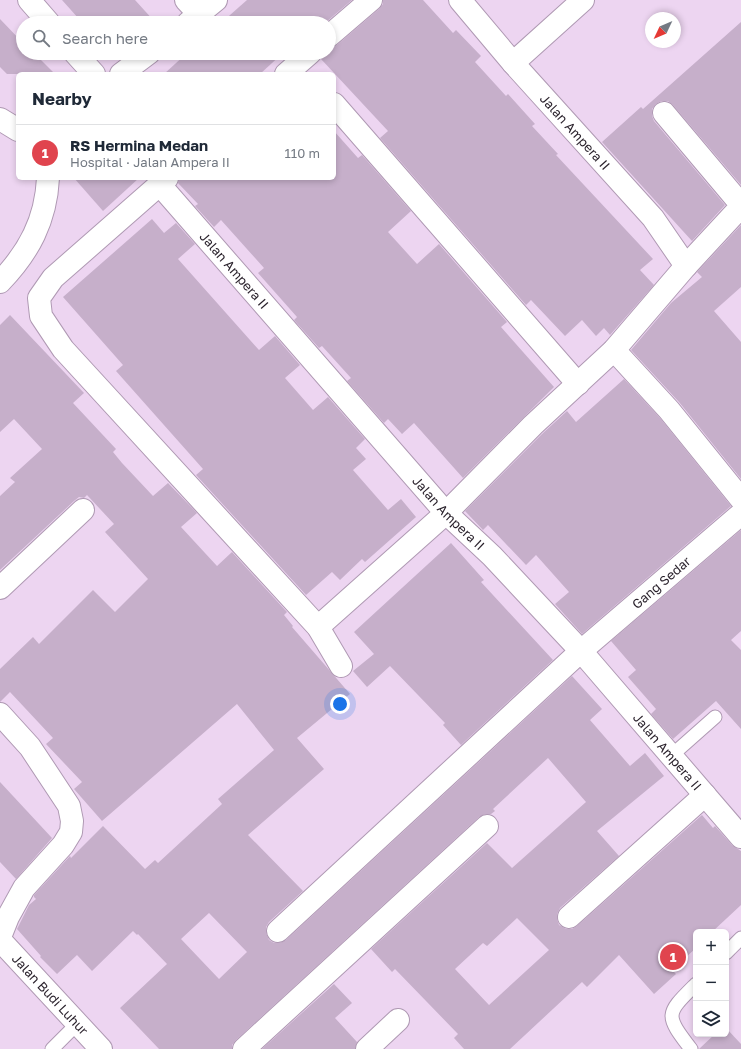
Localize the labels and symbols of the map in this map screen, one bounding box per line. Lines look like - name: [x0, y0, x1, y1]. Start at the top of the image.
- north arrow: [645, 12, 681, 48]
- street label: Jalan Ampera II: [537, 90, 614, 173]
- street label: Jalan Ampera II: [196, 228, 272, 312]
- street label: Jalan Ampera II: [409, 473, 488, 553]
- street label: Gang Sedar: [629, 553, 694, 612]
- your location: [330, 694, 350, 714]
- street label: Jalan Ampera II: [630, 710, 705, 794]
- pin: 1: [660, 942, 686, 972]
- street label: Jalan Budi Luhur: [9, 950, 92, 1038]

